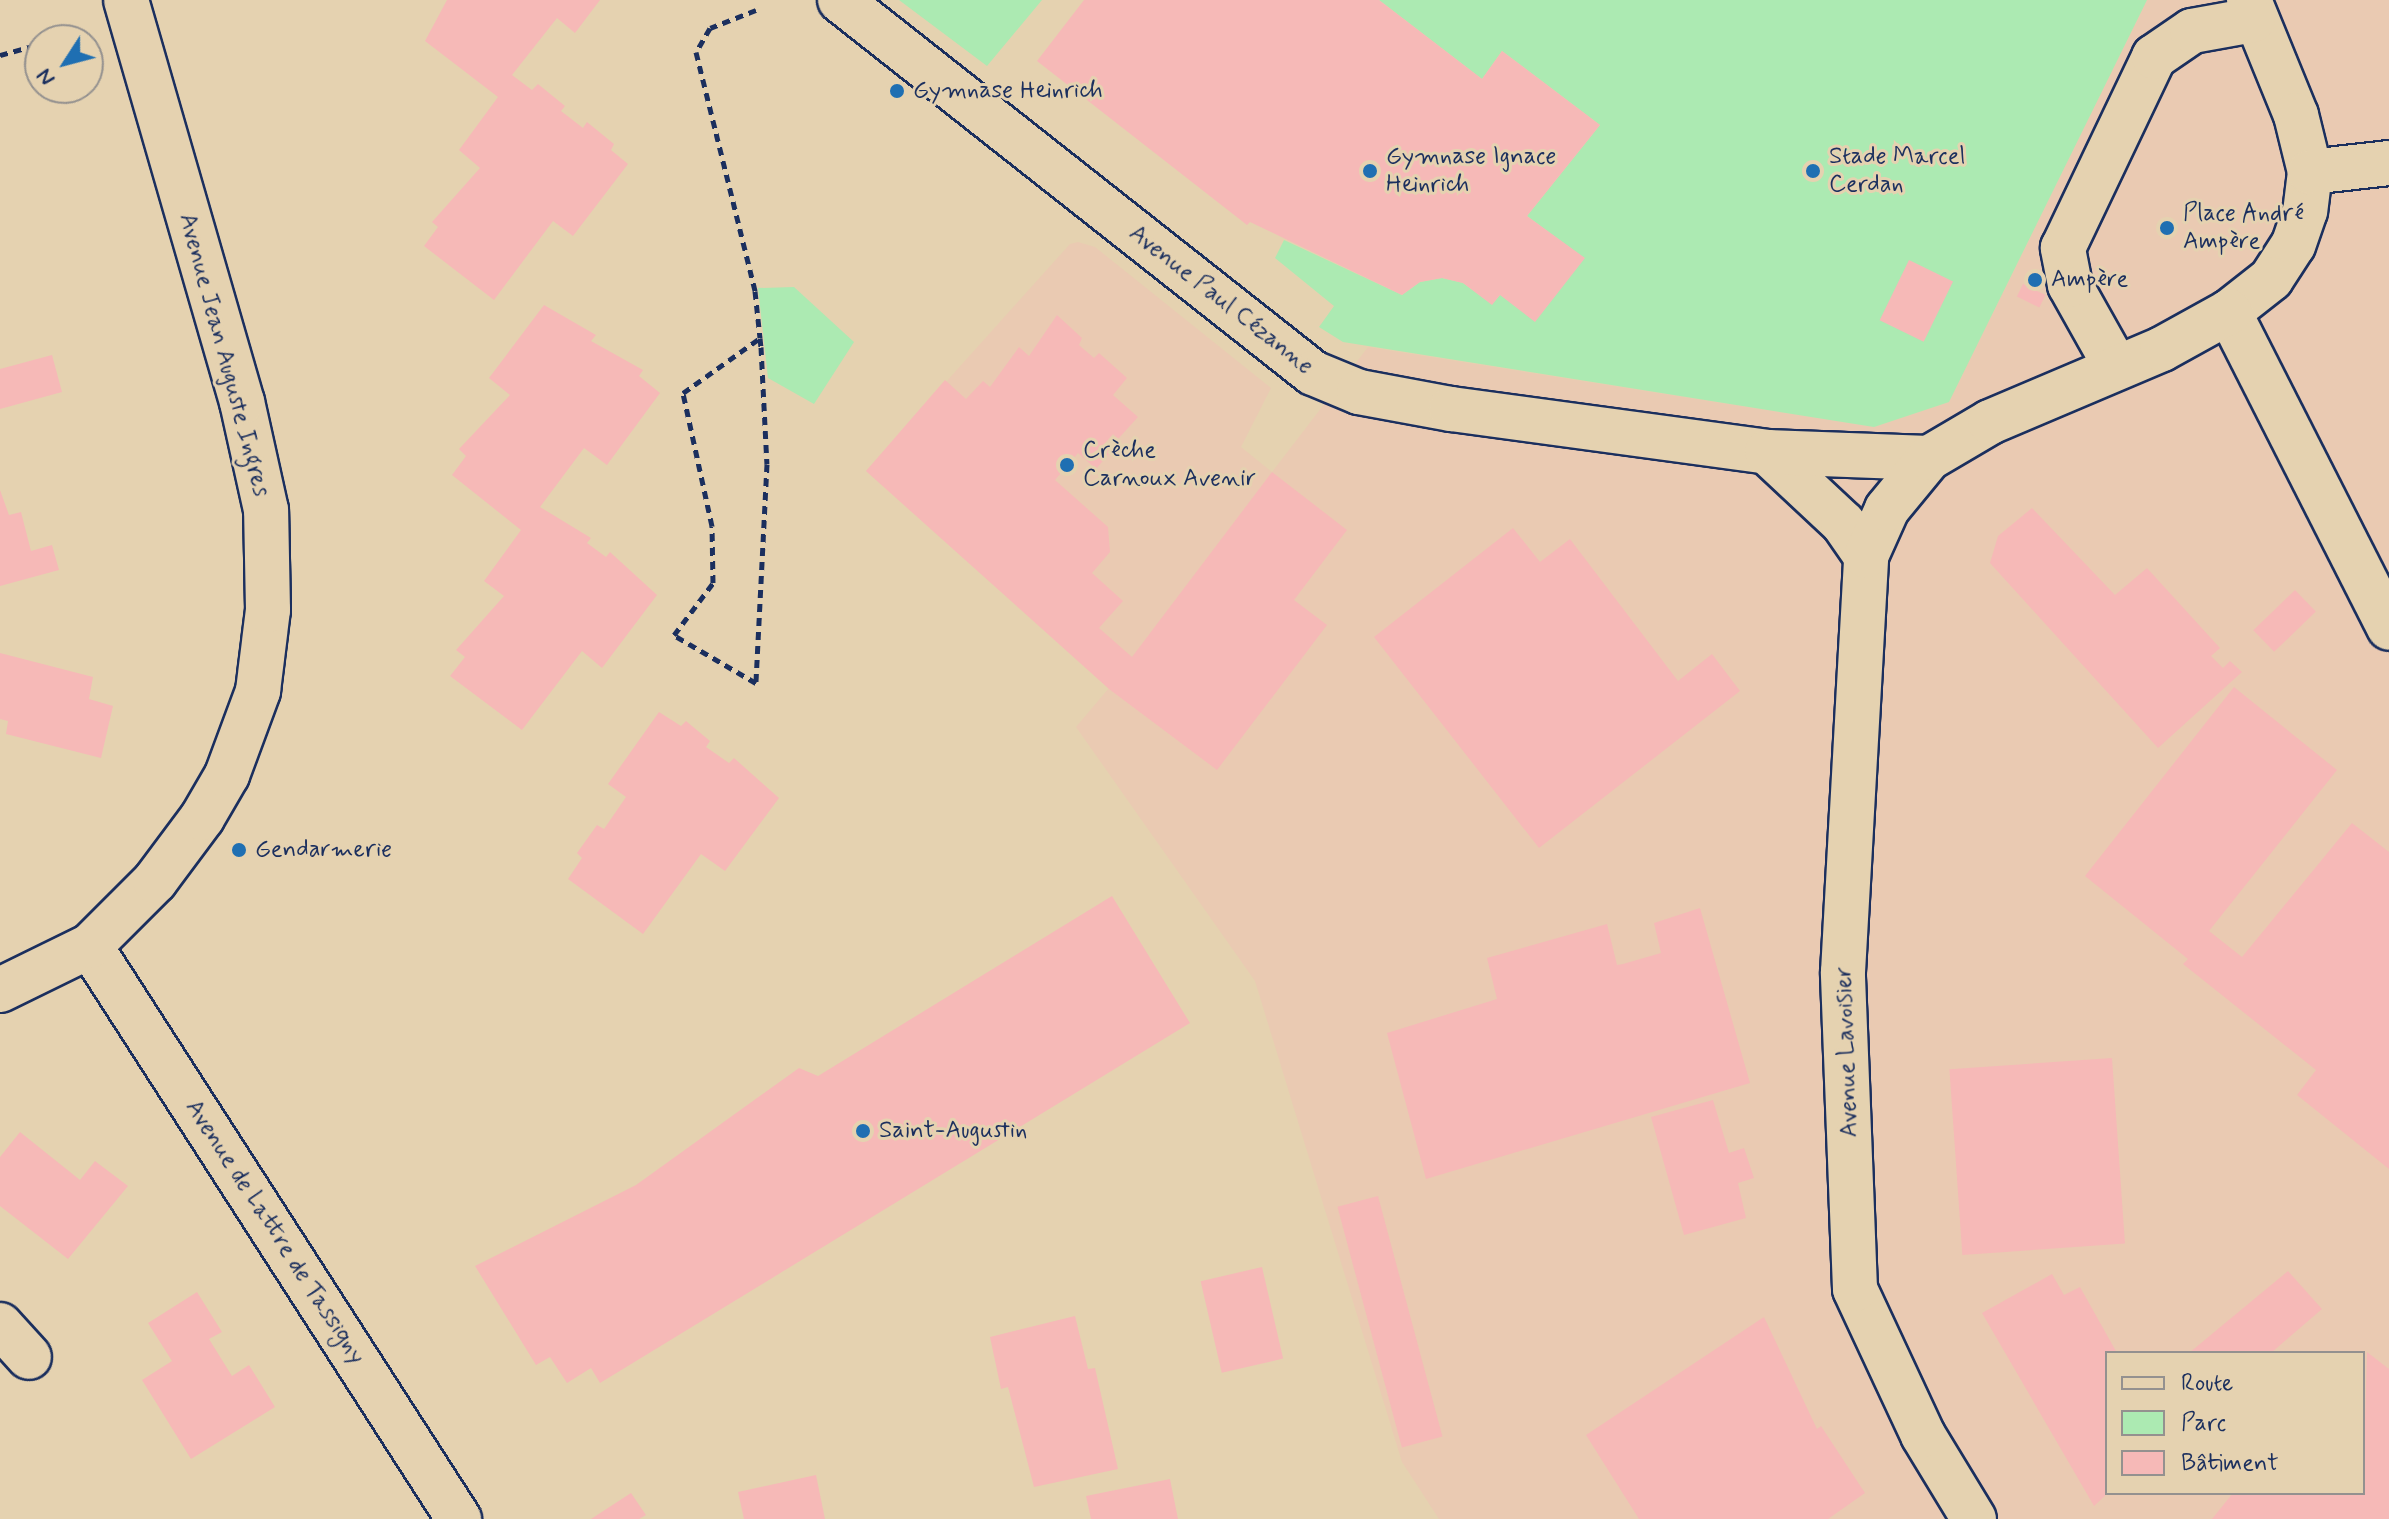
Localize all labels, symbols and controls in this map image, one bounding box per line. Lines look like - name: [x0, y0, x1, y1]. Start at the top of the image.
- north arrow: [24, 24, 104, 104]
- text: N: [31, 63, 62, 91]
- place label: Gymnase Heinrich: [913, 77, 1103, 105]
- marker: Gymnase Heinrich: [888, 82, 906, 100]
- place label: Gymnase Ignace Heinrich: [1386, 143, 1561, 199]
- place label: Stade Marcel Cerdan: [1829, 143, 1962, 199]
- marker: Gymnase Ignace Heinrich: [1361, 162, 1379, 180]
- marker: Stade Marcel Cerdan: [1804, 162, 1822, 180]
- place label: Place André Ampère: [2183, 200, 2304, 256]
- street label: Avenue Jean Auguste Ingres: [173, 211, 275, 499]
- marker: Place André Ampère: [2158, 219, 2176, 237]
- street label: Avenue Paul Cézanne: [1124, 220, 1318, 380]
- place label: Ampère: [2051, 266, 2128, 294]
- marker: Ampère: [2026, 271, 2044, 289]
- place label: Crèche Carnoux Avenir: [1083, 437, 1250, 493]
- marker: Crèche Carnoux Avenir: [1058, 456, 1076, 474]
- place label: Gendarmerie: [255, 836, 392, 864]
- marker: Gendarmerie: [230, 841, 248, 859]
- street label: Avenue Lavoisier: [1830, 966, 1864, 1138]
- street label: Avenue de Lattre de Tassigny: [181, 1098, 369, 1366]
- place label: Saint-Augustin: [879, 1117, 1027, 1145]
- marker: Saint-Augustin: [854, 1122, 872, 1140]
- legend: [2105, 1351, 2365, 1495]
- text: Route: [2181, 1368, 2233, 1399]
- text: Parc: [2181, 1408, 2226, 1439]
- text: Bâtiment: [2181, 1448, 2279, 1479]

